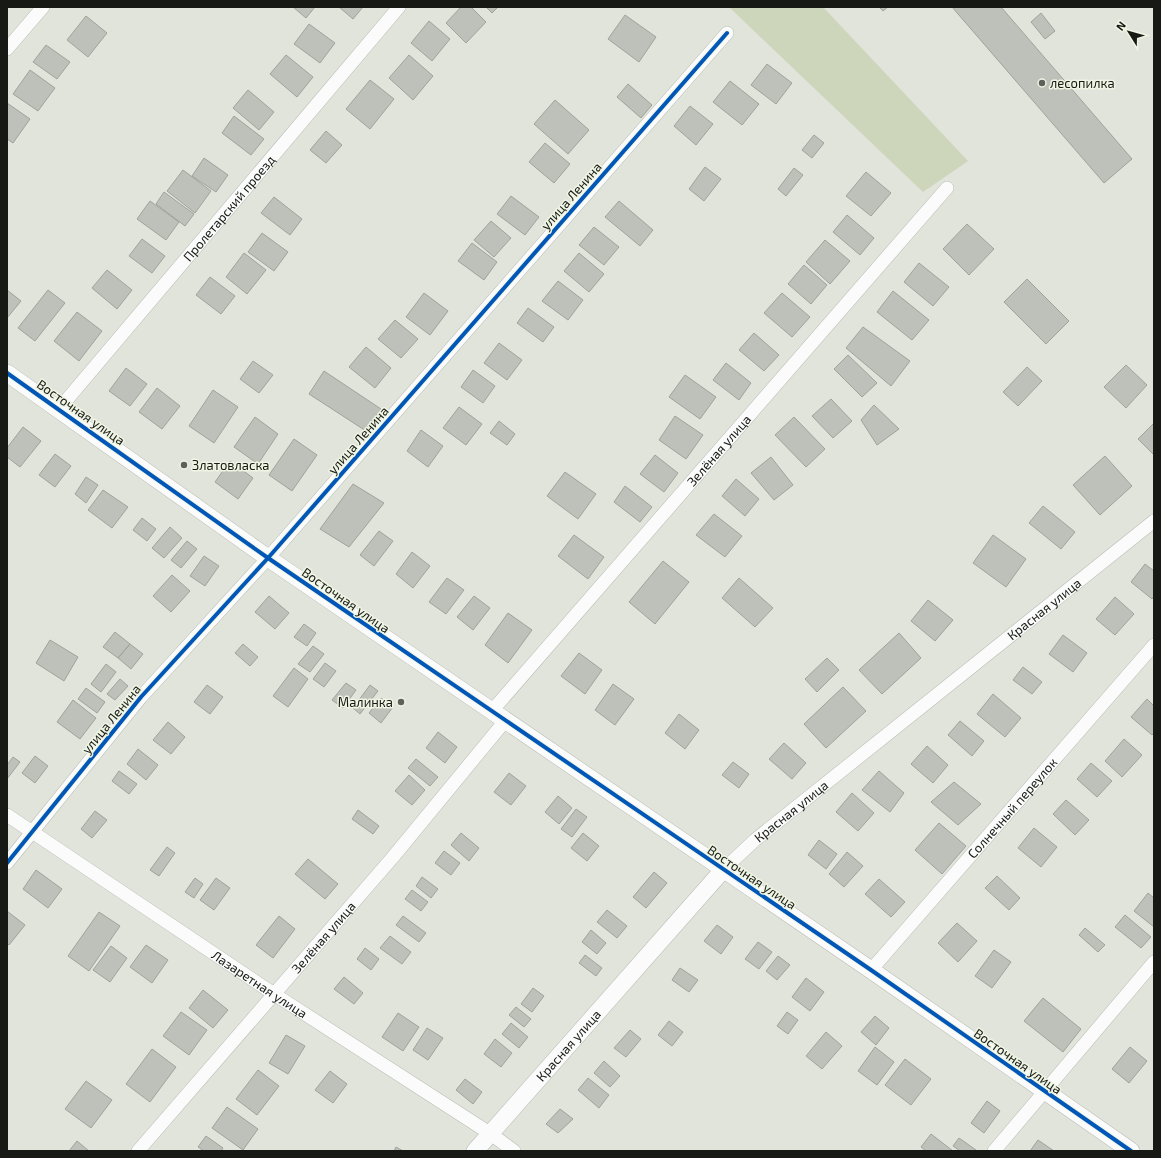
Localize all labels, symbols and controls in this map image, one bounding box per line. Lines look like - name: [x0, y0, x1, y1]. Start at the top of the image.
- north arrow: [1109, 12, 1149, 52]
- text: N: [1113, 19, 1128, 33]
- place label: лесопилка: [1050, 75, 1115, 91]
- marker: лесопилка: [1037, 78, 1047, 88]
- street label: Пролетарский проезд: [179, 152, 278, 265]
- street label: улица Ленина: [537, 159, 605, 233]
- street label: Восточная улица: [34, 376, 128, 448]
- street label: улица Ленина: [324, 403, 392, 477]
- street label: Зелёная улица: [683, 411, 754, 489]
- place label: Златовласка: [192, 457, 270, 473]
- marker: Златовласка: [179, 460, 189, 470]
- street label: Восточная улица: [299, 564, 393, 636]
- street label: Красная улица: [1004, 574, 1084, 643]
- street label: улица Ленина: [78, 681, 144, 757]
- place label: Малинка: [338, 694, 393, 710]
- marker: Малинка: [396, 697, 406, 707]
- street label: Солнечный переулок: [964, 754, 1060, 861]
- street label: Красная улица: [751, 777, 831, 846]
- street label: Восточная улица: [705, 841, 799, 913]
- street label: Зелёная улица: [288, 898, 359, 976]
- street label: Лазаретная улица: [209, 947, 310, 1021]
- street label: Красная улица: [532, 1006, 604, 1084]
- street label: Восточная улица: [971, 1025, 1065, 1097]

